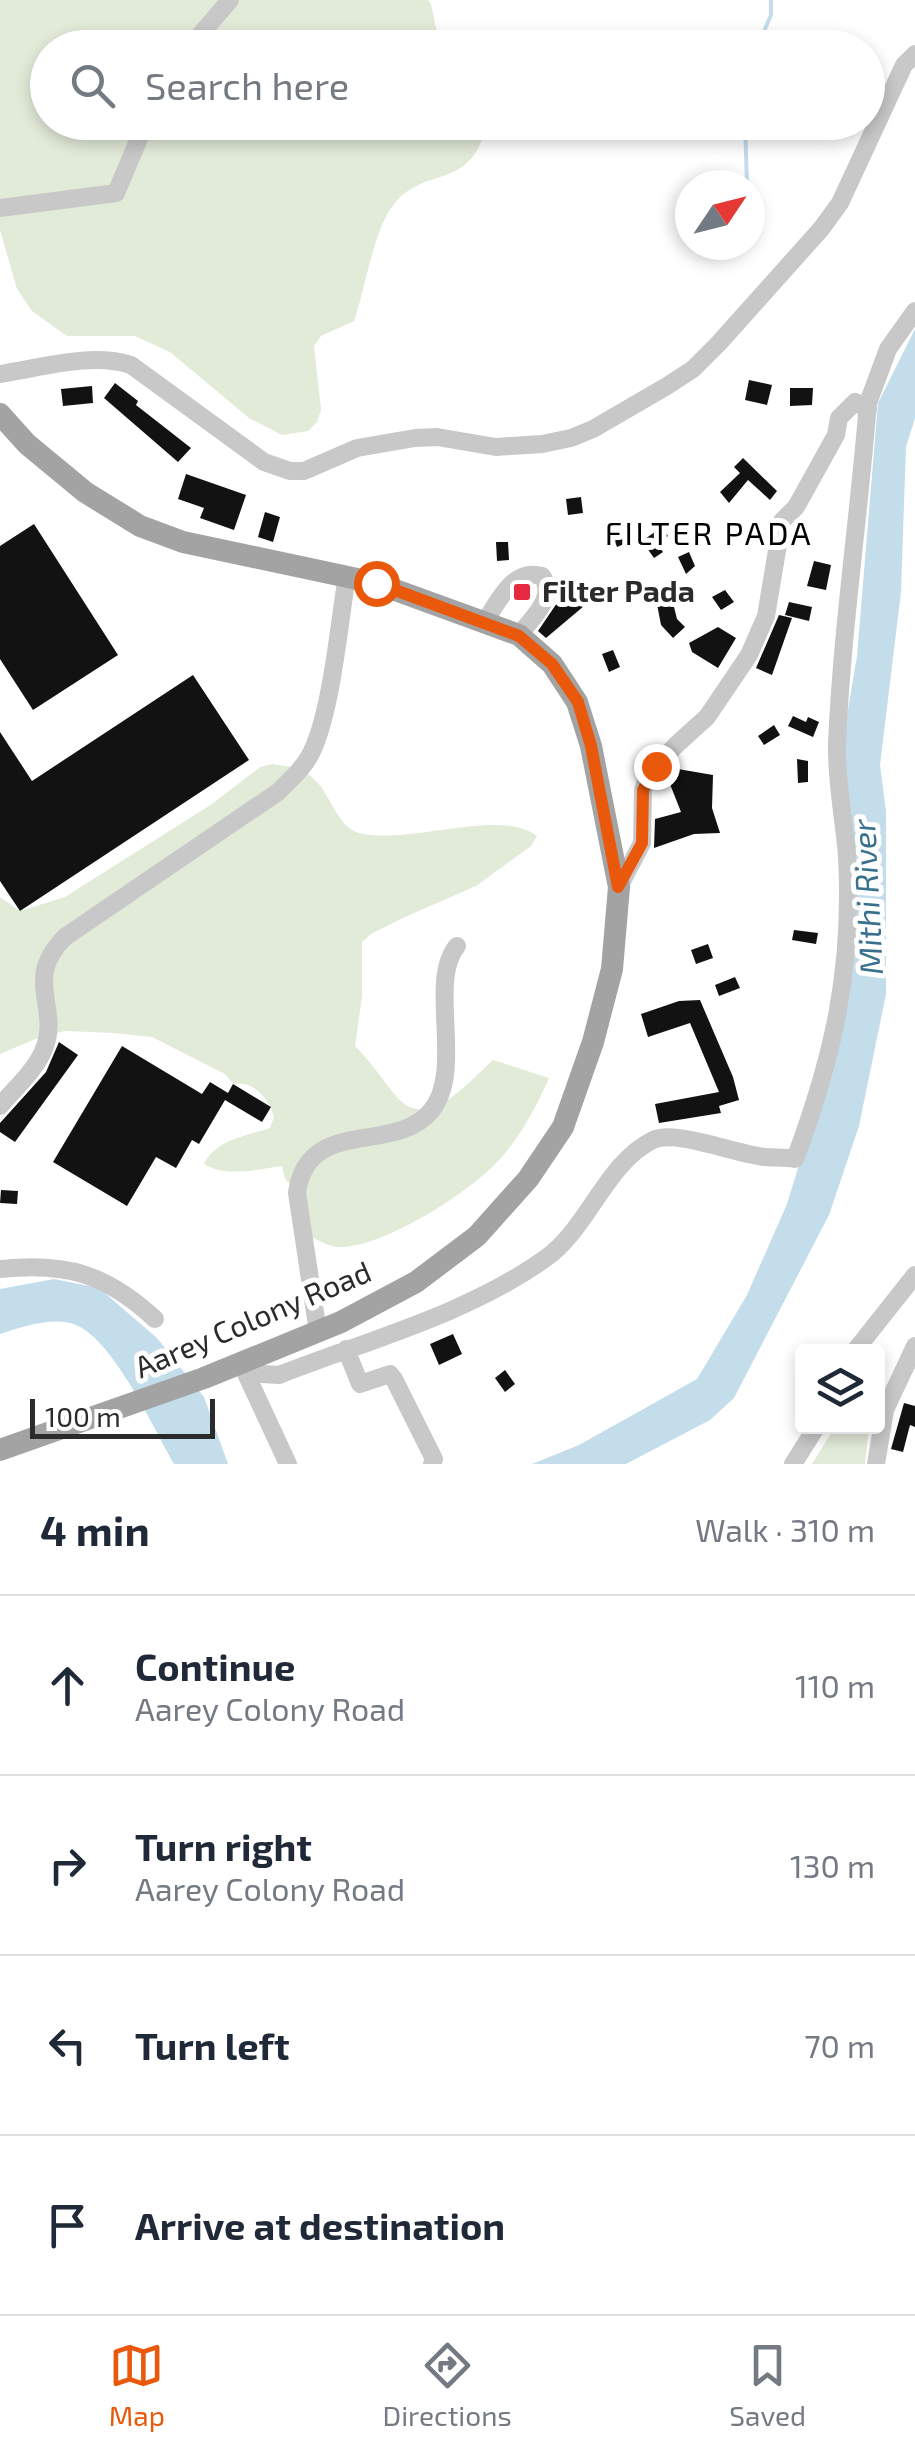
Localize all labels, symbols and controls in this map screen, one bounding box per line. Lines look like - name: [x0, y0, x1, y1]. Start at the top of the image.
- search box: [30, 30, 885, 140]
- icon: search: [65, 58, 120, 113]
- text: Search here: [145, 62, 349, 108]
- north arrow: [675, 170, 765, 260]
- district label: FILTER PADA: [605, 513, 813, 551]
- route start: [354, 561, 400, 607]
- place label: Filter Pada: [542, 572, 695, 608]
- marker: Filter Pada: [511, 581, 533, 603]
- route end: [634, 744, 680, 790]
- water label: Mithi River: [843, 817, 889, 976]
- street label: Aarey Colony Road: [129, 1252, 376, 1384]
- map controls: [795, 1344, 885, 1434]
- button: layers: [795, 1344, 885, 1434]
- scale bar: [30, 1394, 215, 1438]
- text: 100 m: [45, 1399, 121, 1433]
- text: 4 min: [40, 1504, 150, 1554]
- text: Walk · 310 m: [695, 1510, 875, 1548]
- text: Continue: [135, 1643, 295, 1689]
- icon: ahead: [40, 1658, 95, 1713]
- text: 110 m: [795, 1666, 875, 1704]
- text: Aarey Colony Road: [135, 1689, 405, 1727]
- text: Turn right: [135, 1823, 312, 1869]
- icon: right: [40, 1838, 95, 1893]
- text: 130 m: [790, 1846, 875, 1884]
- text: Aarey Colony Road: [135, 1869, 405, 1907]
- icon: left: [40, 2018, 95, 2073]
- text: Turn left: [135, 2022, 290, 2068]
- text: 70 m: [804, 2026, 875, 2064]
- icon: arrive: [40, 2198, 95, 2253]
- text: Arrive at destination: [135, 2202, 505, 2248]
- tab: Map: [109, 2338, 165, 2432]
- tab: Directions: [383, 2338, 512, 2432]
- tab: Saved: [729, 2338, 806, 2432]

